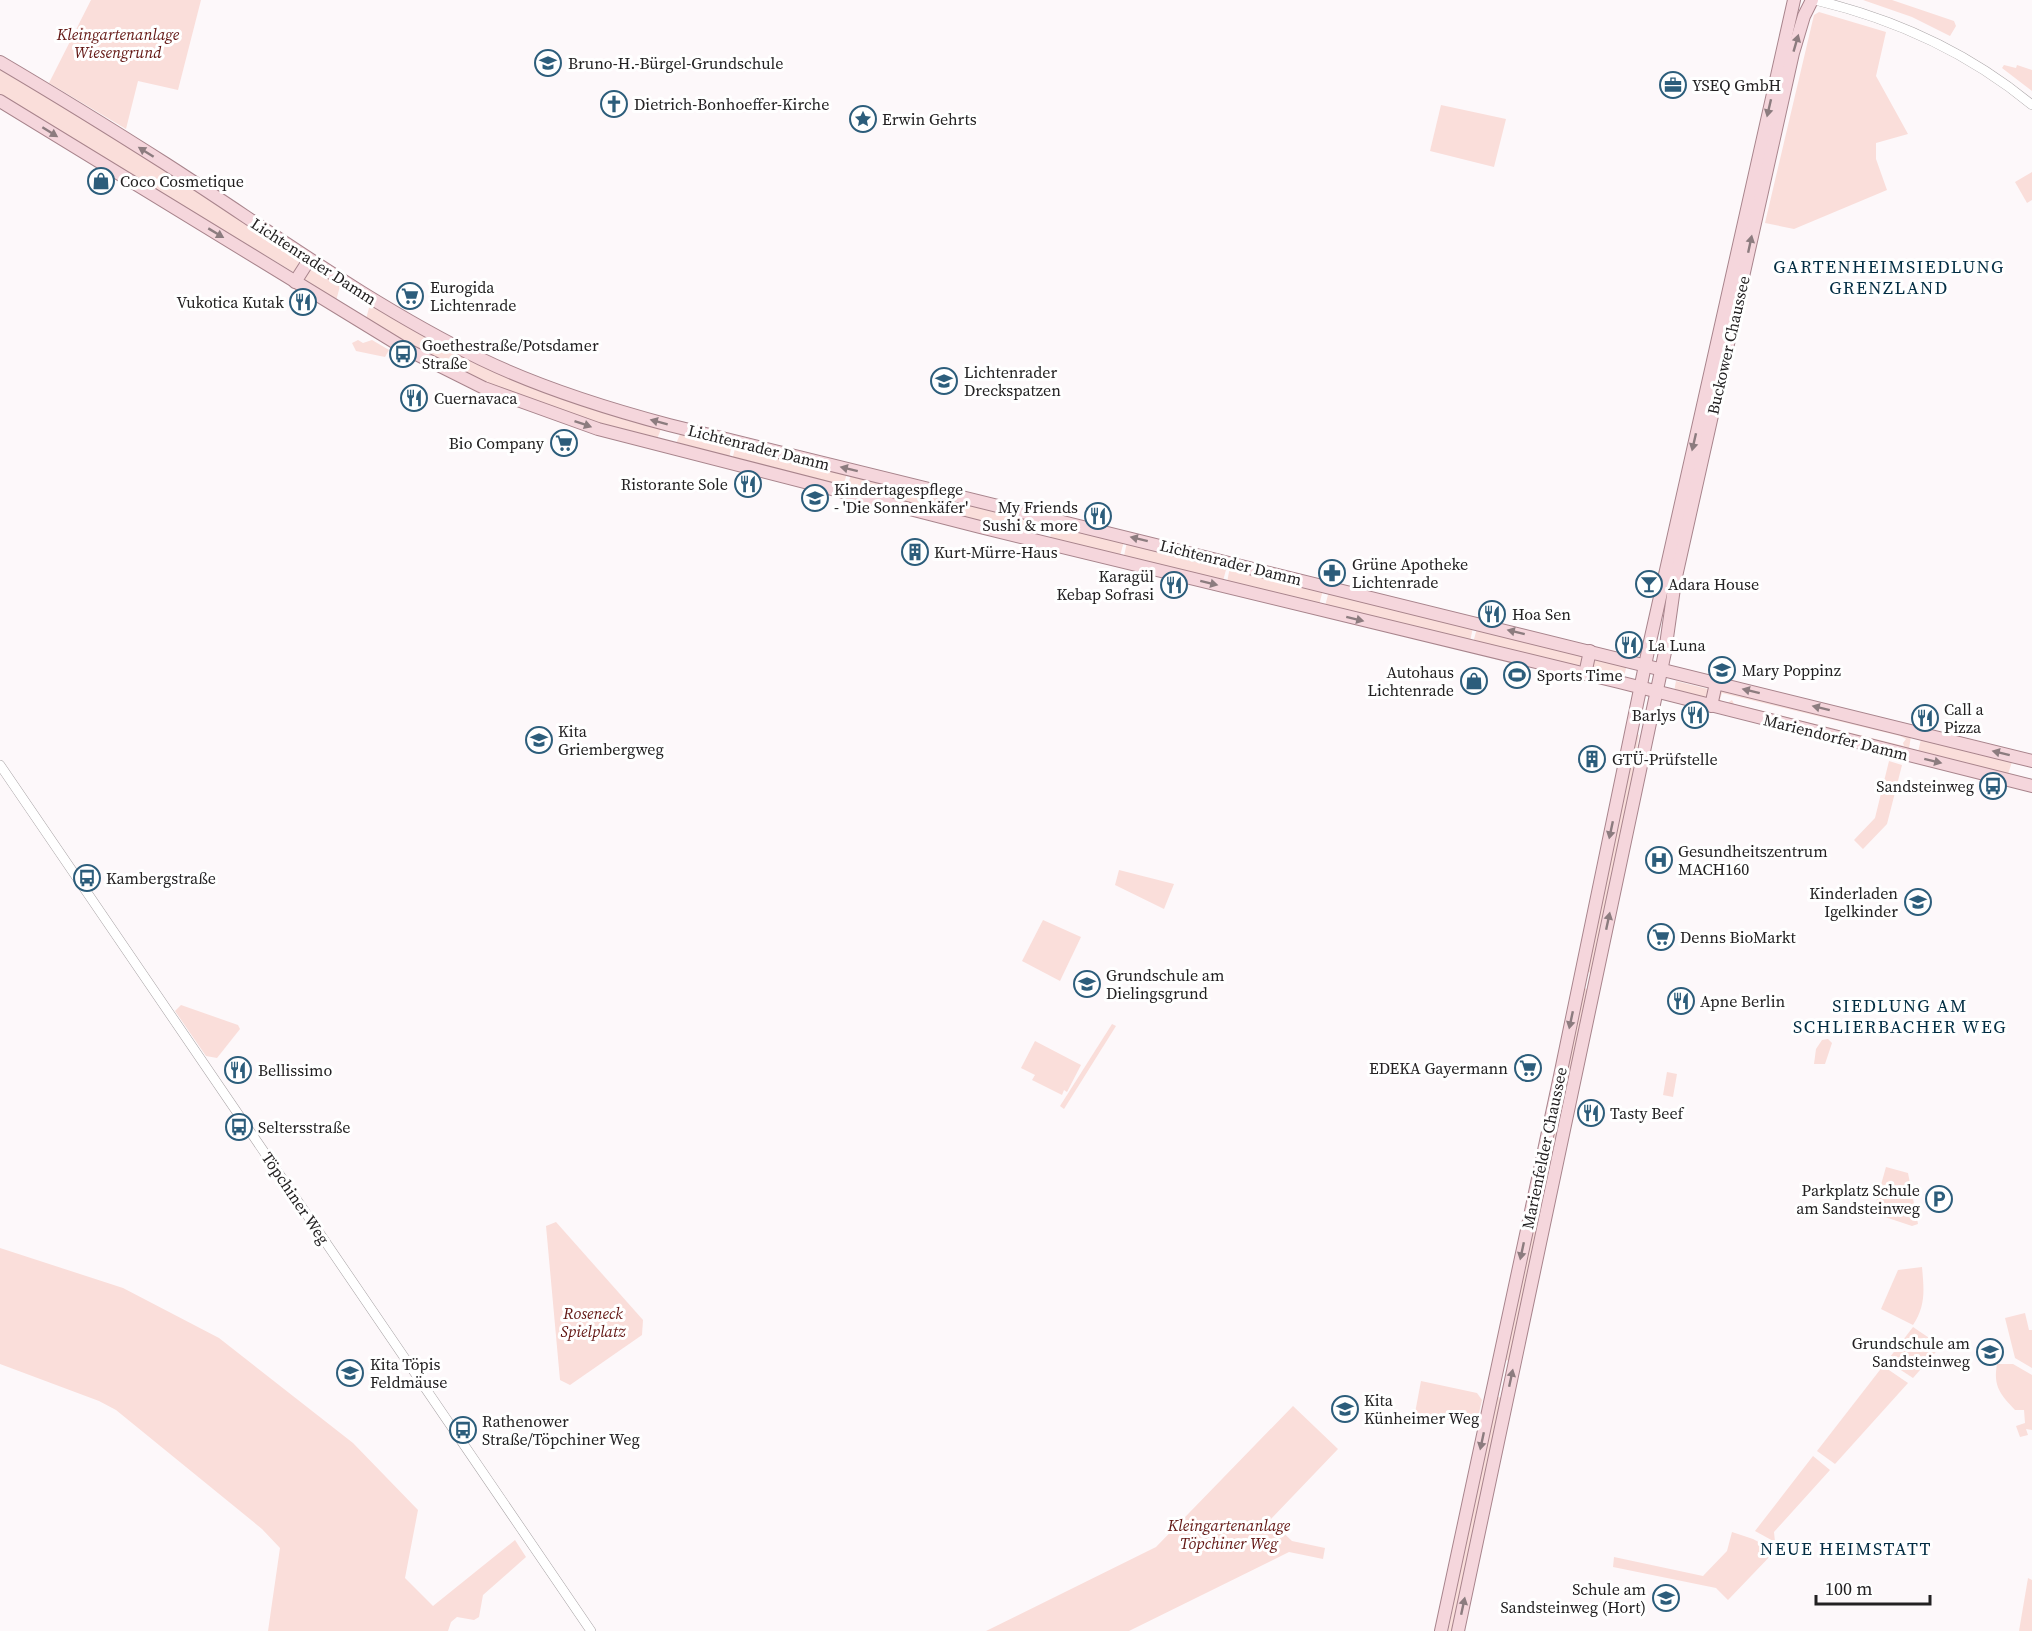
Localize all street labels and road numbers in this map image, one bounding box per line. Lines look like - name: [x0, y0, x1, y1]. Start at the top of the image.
- street label: Lichtenrader Damm: [247, 212, 381, 310]
- street label: Buckower Chaussee: [1701, 273, 1755, 417]
- street label: Lichtenrader Damm: [686, 419, 832, 475]
- street label: Lichtenrader Damm: [1158, 534, 1304, 590]
- street label: Mariendorfer Damm: [1761, 708, 1911, 766]
- street label: Marienfelder Chaussee: [1516, 1065, 1572, 1231]
- street label: Töpchiner Weg: [257, 1147, 335, 1249]

